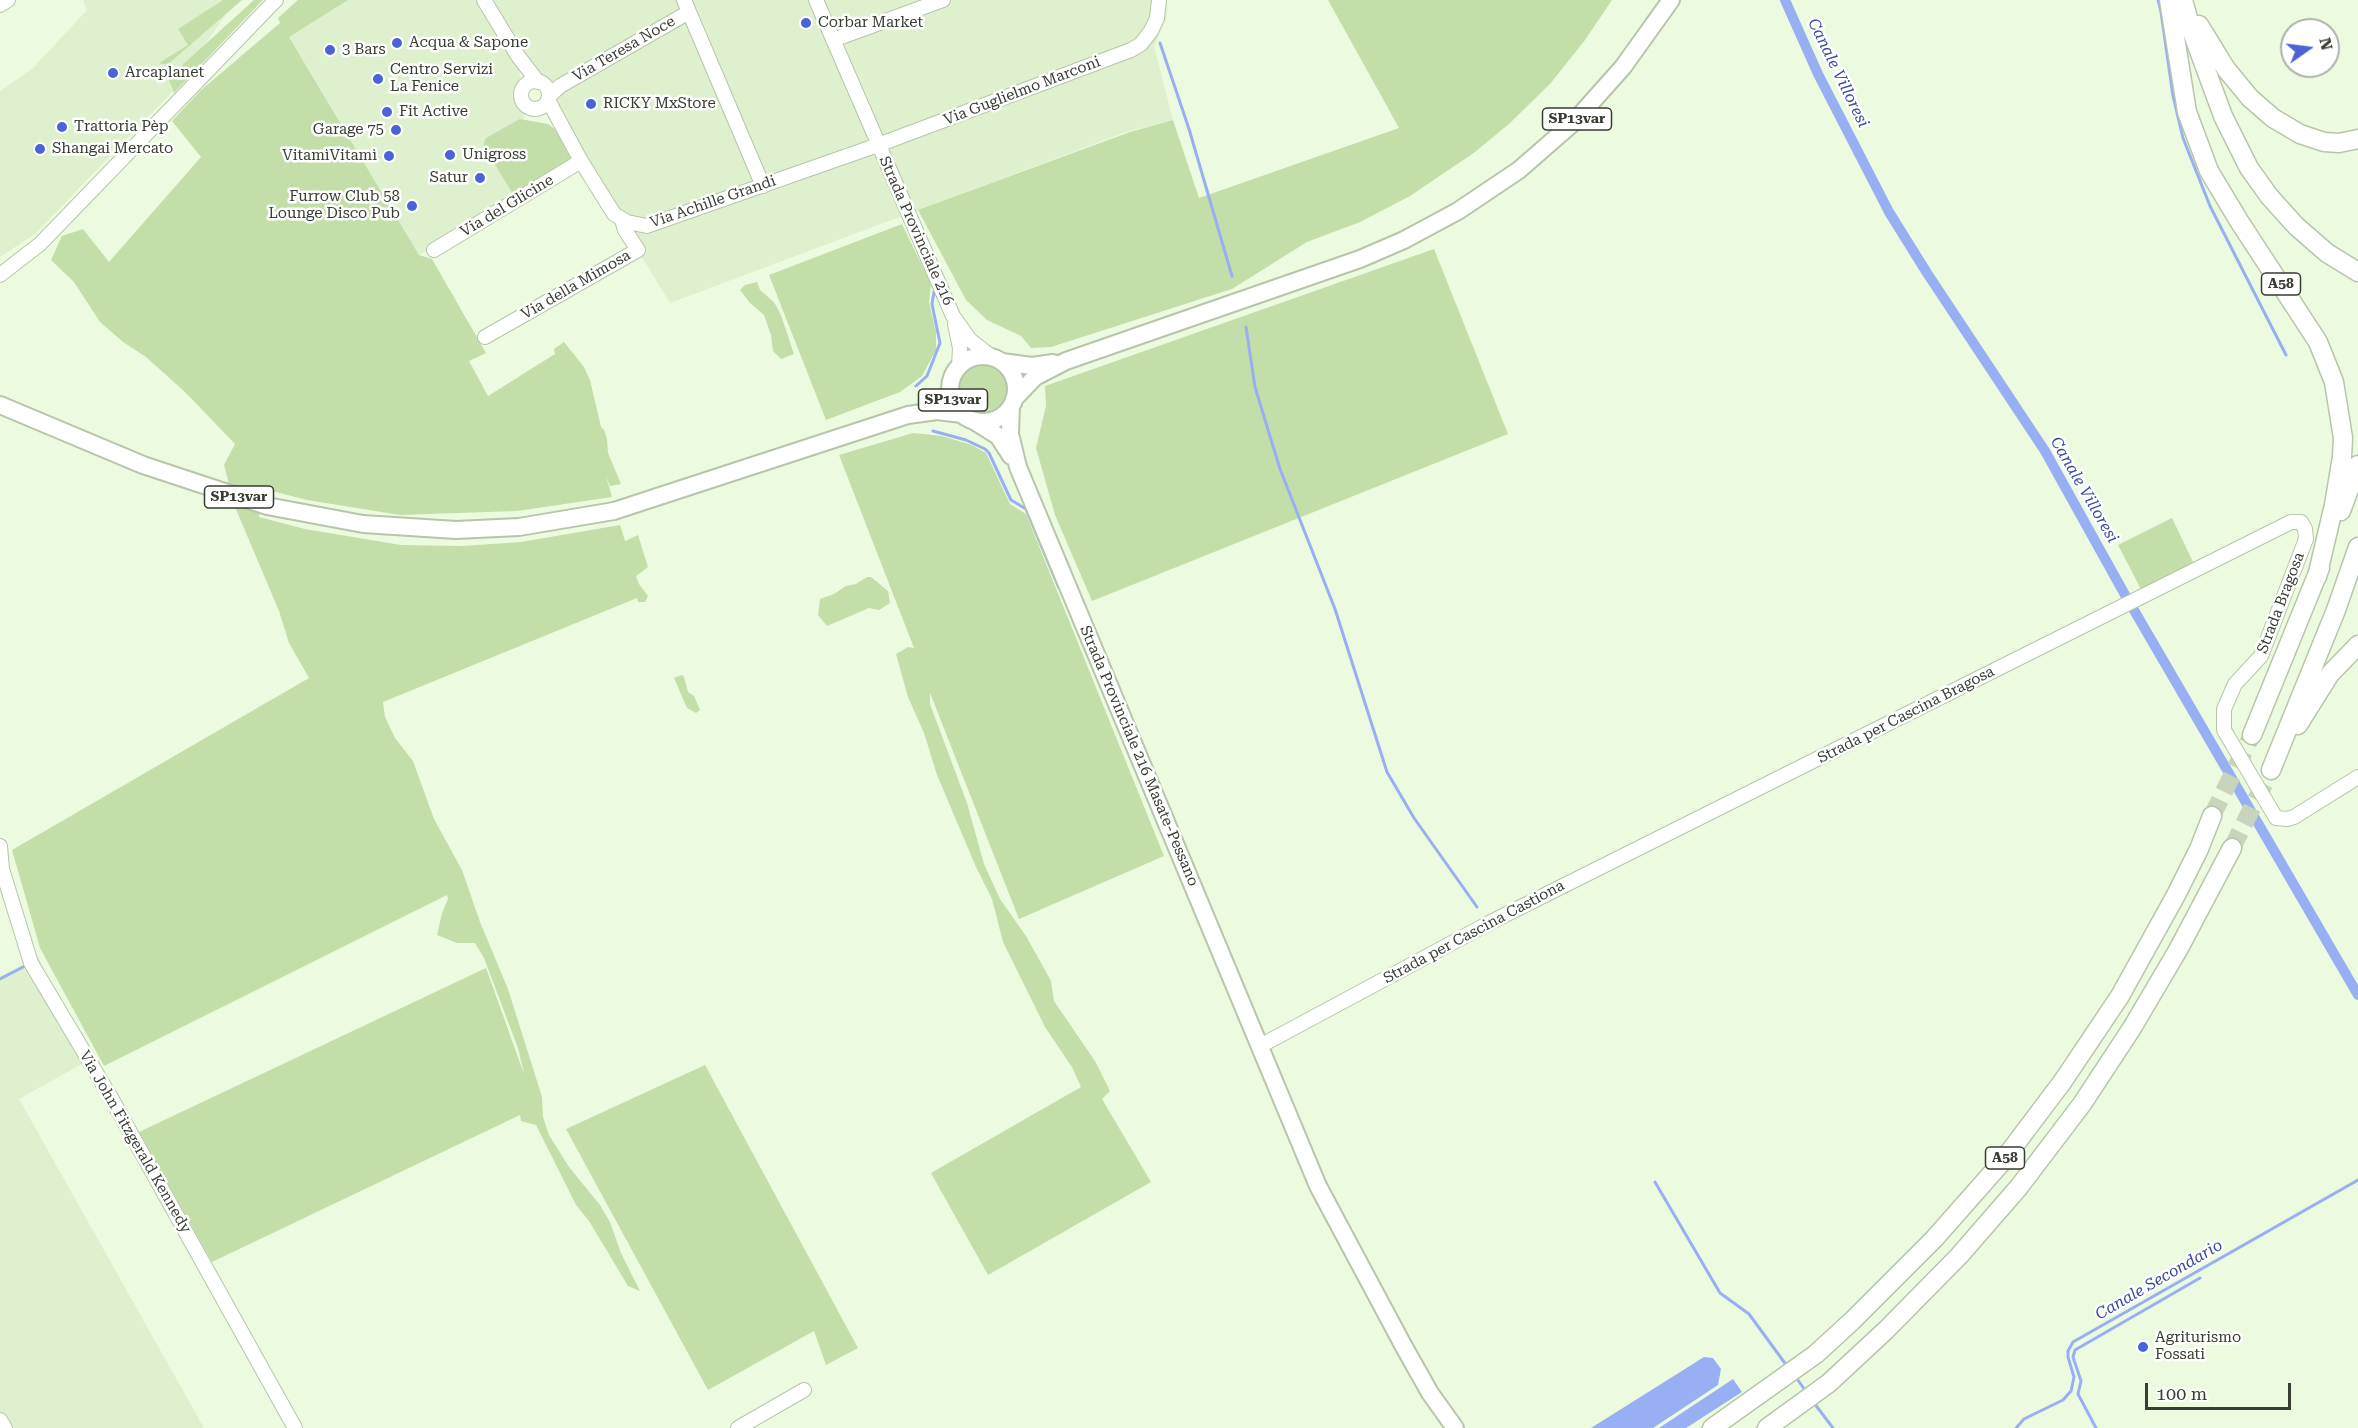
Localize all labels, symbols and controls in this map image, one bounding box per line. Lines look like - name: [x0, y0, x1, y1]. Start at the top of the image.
- street label: Via Teresa Noce: [570, 12, 678, 86]
- place label: Corbar Market: [818, 14, 923, 32]
- water label: Canale Villoresi: [1803, 15, 1873, 131]
- marker: Corbar Market: [799, 16, 813, 30]
- north arrow: [2280, 18, 2340, 78]
- place label: Acqua & Sapone: [409, 34, 528, 52]
- marker: Acqua & Sapone: [390, 36, 404, 50]
- text: N: [2315, 36, 2337, 52]
- place label: 3 Bars: [342, 41, 386, 59]
- marker: 3 Bars: [323, 43, 337, 57]
- street label: Via Guglielmo Marconi: [941, 53, 1103, 129]
- place label: Centro Servizi La Fenice: [390, 61, 493, 96]
- place label: Arcaplanet: [125, 64, 204, 82]
- marker: Arcaplanet: [106, 66, 120, 80]
- marker: Centro Servizi La Fenice: [371, 72, 385, 86]
- place label: RICKY MxStore: [603, 95, 716, 113]
- marker: RICKY MxStore: [584, 97, 598, 111]
- place label: Fit Active: [399, 103, 468, 121]
- marker: Fit Active: [380, 105, 394, 119]
- road number: SP13var: [1542, 108, 1612, 130]
- place label: Trattoria Pèp: [74, 118, 169, 136]
- marker: Trattoria Pèp: [55, 120, 69, 134]
- place label: Garage 75: [313, 121, 384, 139]
- marker: Garage 75: [389, 123, 403, 137]
- place label: Shangai Mercato: [52, 140, 173, 158]
- marker: Shangai Mercato: [33, 142, 47, 156]
- place label: Unigross: [462, 146, 526, 164]
- place label: VitamìVitamì: [282, 147, 377, 165]
- marker: Unigross: [443, 148, 457, 162]
- marker: VitamìVitamì: [382, 149, 396, 163]
- street label: Strada Provinciale 216: [875, 154, 957, 308]
- place label: Satur: [429, 169, 468, 187]
- street label: Via del Glicine: [457, 171, 557, 241]
- marker: Satur: [473, 171, 487, 185]
- street label: Via Achille Grandi: [648, 172, 778, 232]
- place label: Furrow Club 58 Lounge Disco Pub: [268, 188, 400, 223]
- marker: Furrow Club 58 Lounge Disco Pub: [405, 199, 419, 213]
- street label: Via della Mimosa: [518, 246, 634, 324]
- road number: A58: [2262, 273, 2300, 295]
- road number: SP13var: [918, 389, 988, 411]
- water label: Canale Villoresi: [2046, 434, 2122, 546]
- road number: SP13var: [204, 486, 274, 508]
- street label: Strada Bragosa: [2253, 550, 2309, 656]
- street label: Strada Provinciale 216 Masate-Pessano: [1076, 623, 1202, 889]
- street label: Strada per Cascina Bragosa: [1815, 663, 1997, 767]
- street label: Strada per Cascina Castiona: [1380, 877, 1568, 987]
- street label: Via John Fitzgerald Kennedy: [75, 1047, 195, 1237]
- road number: A58: [1986, 1147, 2024, 1169]
- water label: Canale Secondario: [2092, 1236, 2226, 1324]
- place label: Agriturismo Fossati: [2155, 1329, 2241, 1364]
- marker: Agriturismo Fossati: [2136, 1340, 2150, 1354]
- scale bar: [2148, 1371, 2294, 1409]
- text: 100 m: [2156, 1383, 2207, 1404]

